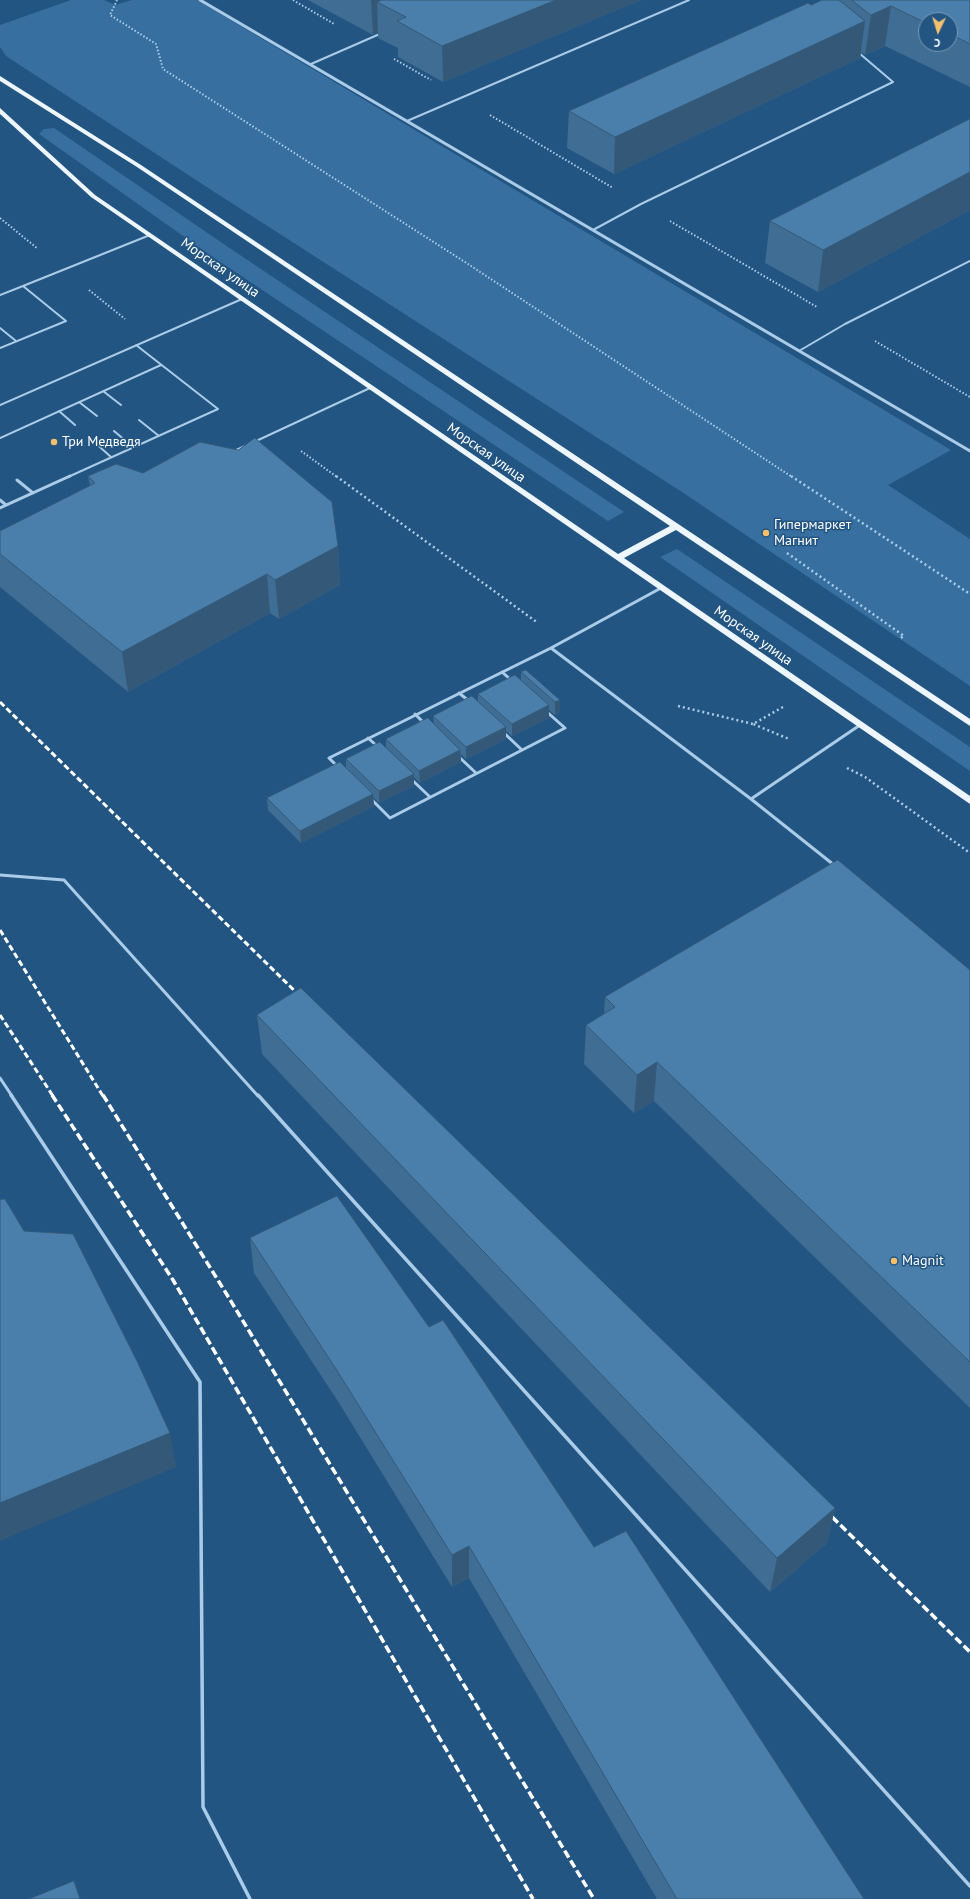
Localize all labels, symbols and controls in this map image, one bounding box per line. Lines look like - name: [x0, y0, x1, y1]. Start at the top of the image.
- north arrow: [918, 12, 958, 52]
- text: С: [934, 36, 941, 50]
- street label: Морская улица: [177, 235, 263, 301]
- street label: Морская улица: [443, 420, 529, 486]
- place label: Три Медведя: [62, 434, 141, 450]
- marker: Три Медведя: [49, 437, 59, 447]
- place label: Гипермаркет Магнит: [774, 517, 851, 550]
- marker: Гипермаркет Магнит: [761, 528, 771, 538]
- street label: Морская улица: [710, 603, 796, 669]
- place label: Magnit: [902, 1253, 944, 1269]
- marker: Magnit: [889, 1256, 899, 1266]

